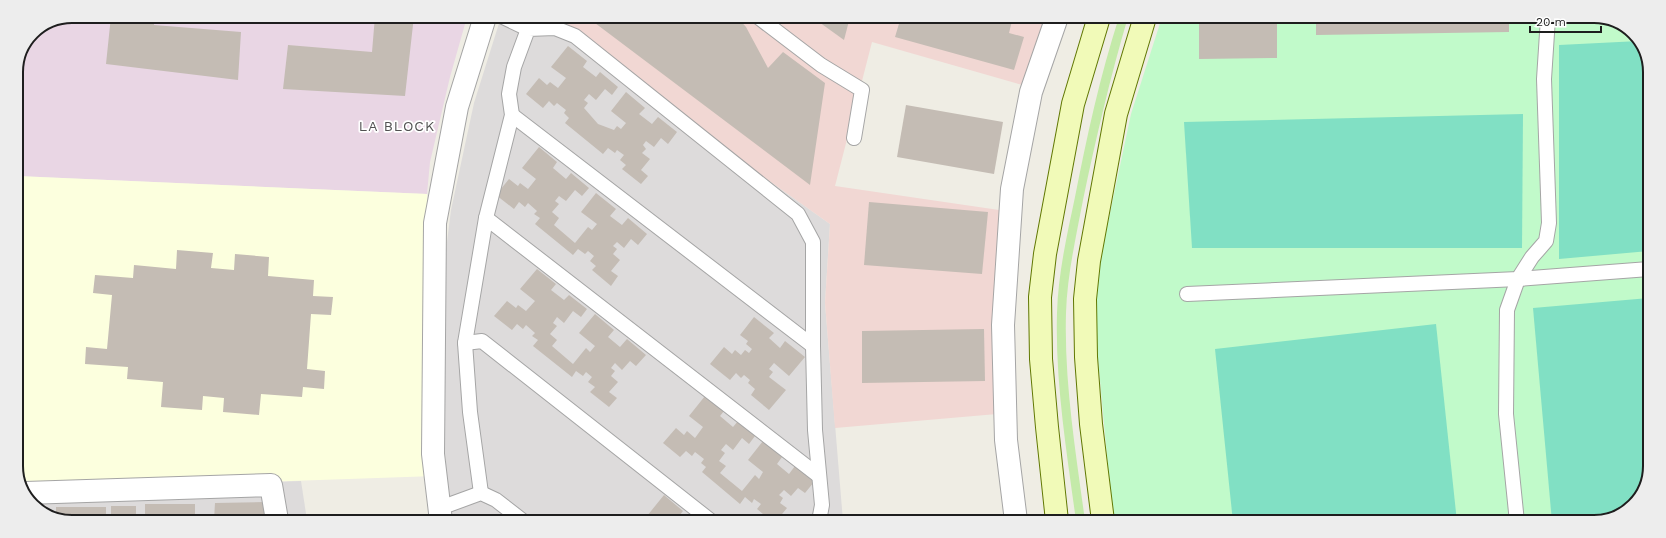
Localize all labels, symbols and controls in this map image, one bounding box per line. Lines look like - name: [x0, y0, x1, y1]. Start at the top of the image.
- scale bar: [1530, 8, 1601, 34]
- text: 20 m: [1536, 15, 1566, 29]
- district label: LA BLOCK: [359, 118, 435, 134]

